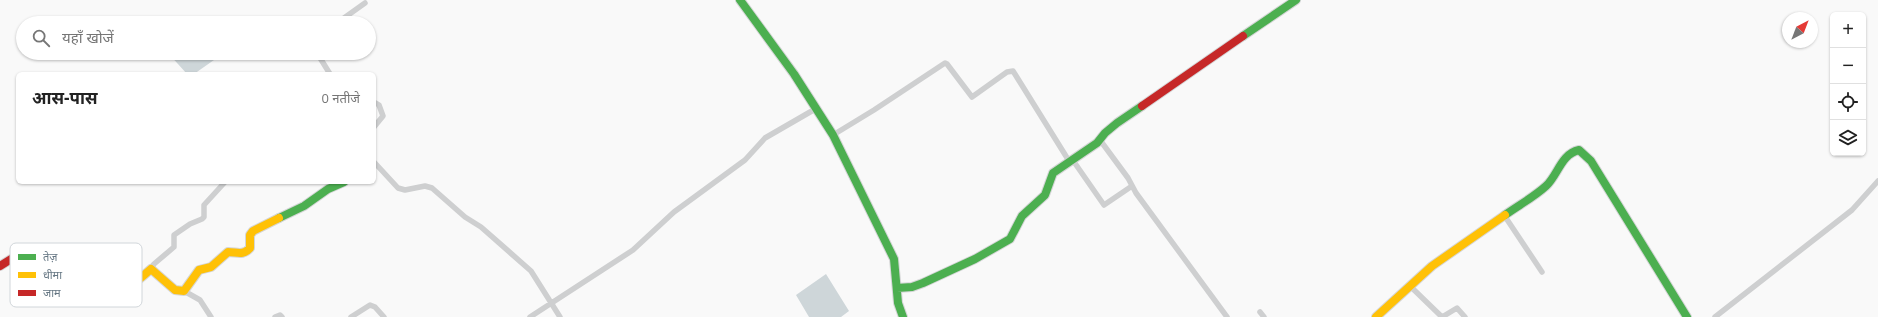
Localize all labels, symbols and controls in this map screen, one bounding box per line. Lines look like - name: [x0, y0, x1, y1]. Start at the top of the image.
- north arrow: [1782, 12, 1818, 48]
- map controls: [1830, 12, 1866, 156]
- button: +: [1830, 12, 1866, 48]
- search box: [16, 16, 376, 60]
- icon: search: [30, 27, 52, 49]
- text: यहाँ खोजें: [62, 27, 114, 47]
- button: −: [1830, 48, 1866, 84]
- button: locate: [1830, 84, 1866, 120]
- text: आस-पास: [32, 86, 98, 109]
- text: 0 नतीजे: [322, 89, 360, 107]
- button: layers: [1830, 120, 1866, 156]
- legend: [10, 243, 142, 307]
- text: तेज़: [43, 249, 58, 264]
- text: धीमा: [43, 267, 62, 282]
- text: जाम: [43, 285, 61, 300]

